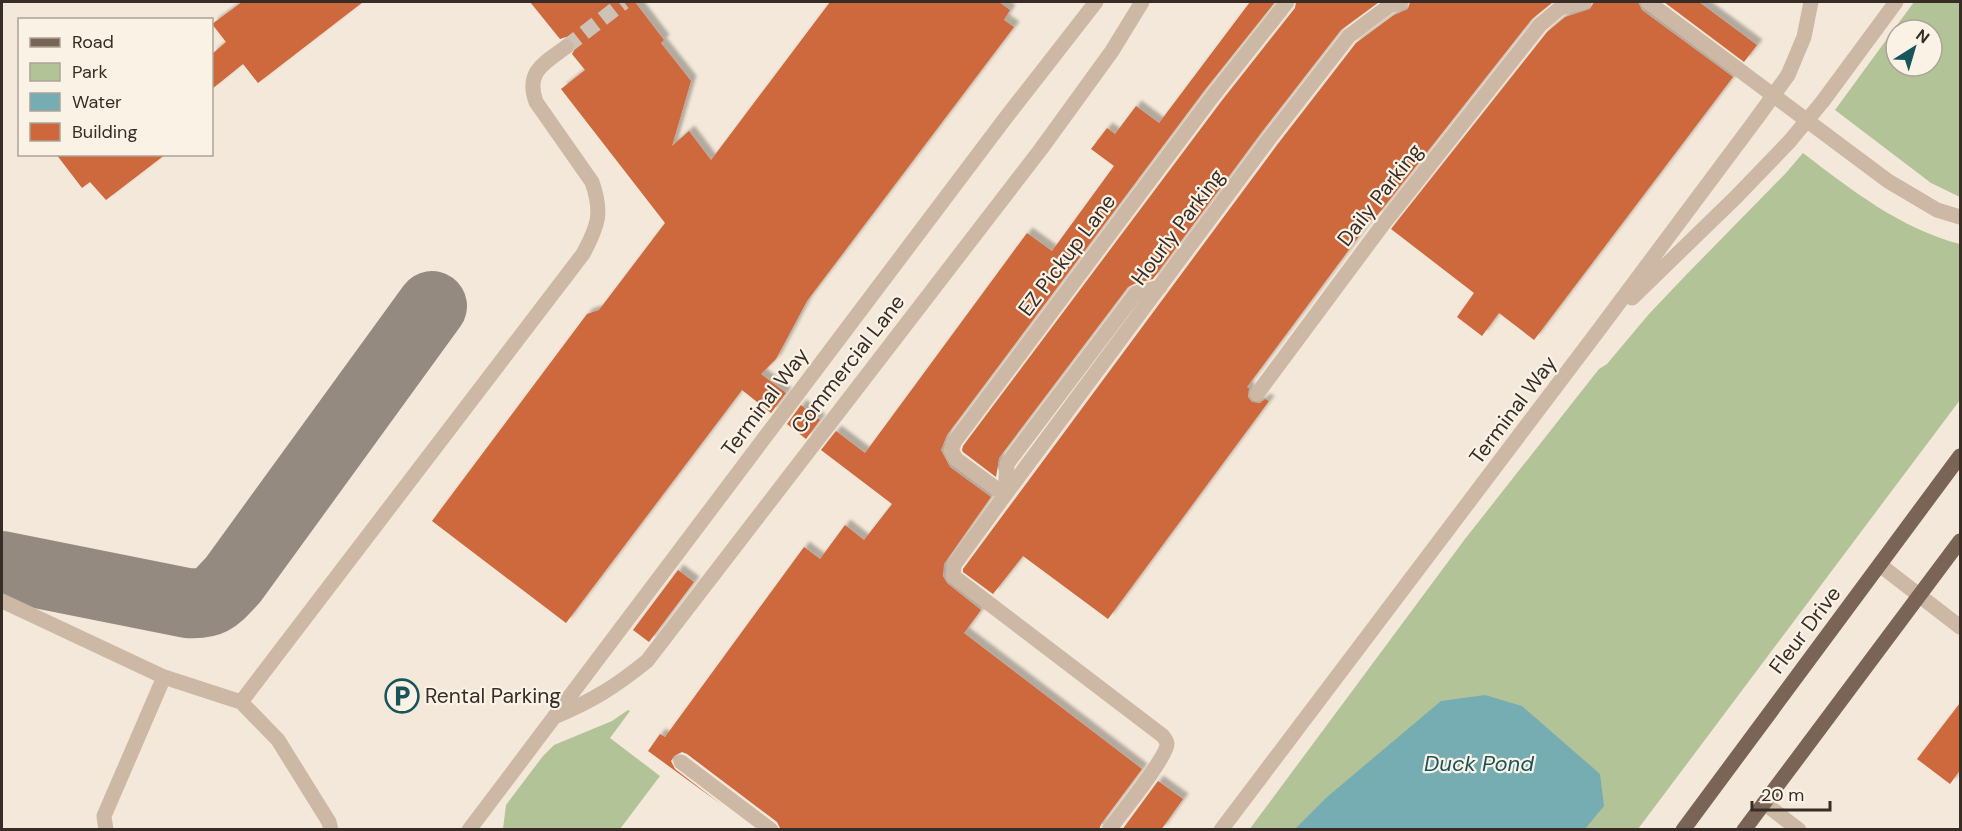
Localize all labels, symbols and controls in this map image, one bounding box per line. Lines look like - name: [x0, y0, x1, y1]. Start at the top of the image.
- legend: [18, 18, 213, 156]
- north arrow: [1884, 18, 1944, 78]
- text: N: [1912, 25, 1934, 48]
- text: Road: [72, 30, 114, 54]
- text: Park: [72, 60, 108, 84]
- text: Water: [72, 90, 122, 114]
- text: Building: [72, 120, 137, 144]
- street label: Daily Parking: [1331, 138, 1429, 252]
- street label: Hourly Parking: [1125, 163, 1231, 291]
- street label: EZ Pickup Lane: [1012, 188, 1122, 322]
- street label: Commercial Lane: [785, 289, 911, 439]
- street label: Terminal Way: [715, 342, 815, 462]
- street label: Terminal Way: [1463, 350, 1563, 470]
- street label: Fleur Drive: [1763, 580, 1847, 680]
- parking icon: Rental Parking: [384, 678, 420, 714]
- place label: Rental Parking: [425, 682, 561, 710]
- water label: Duck Pond: [1424, 749, 1534, 778]
- scale bar: [1752, 774, 1830, 812]
- text: 20 m: [1761, 783, 1804, 807]

